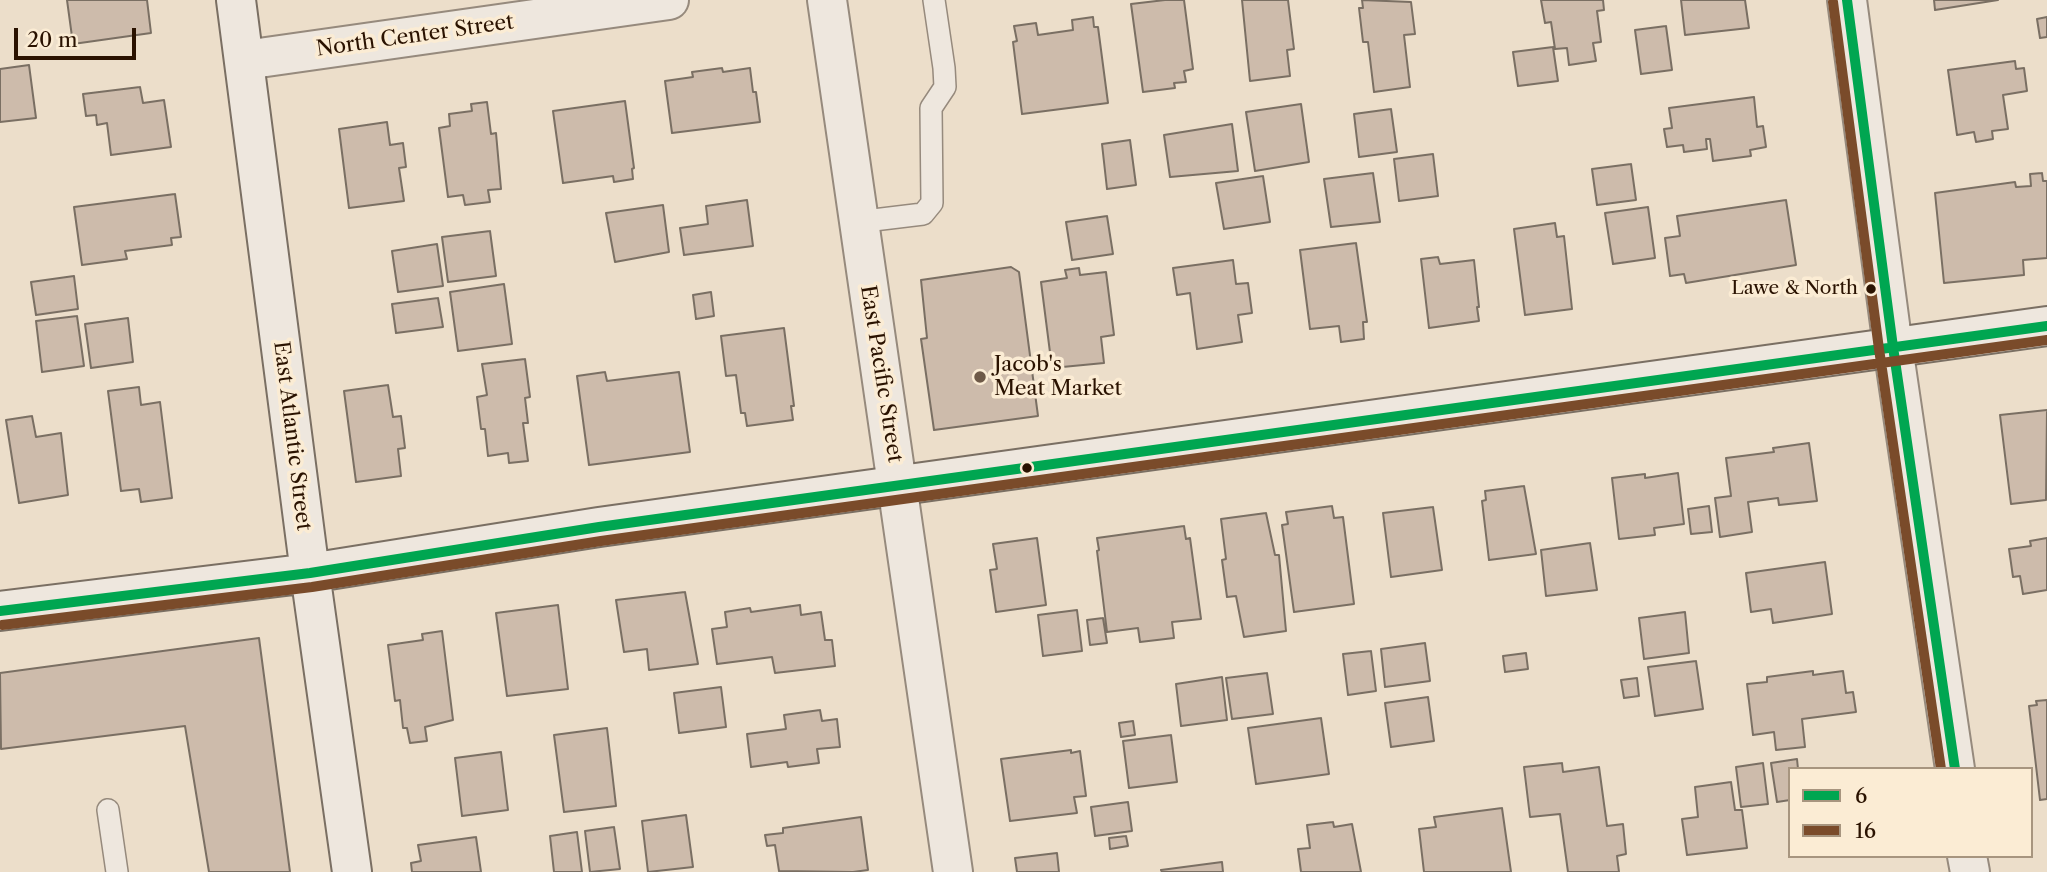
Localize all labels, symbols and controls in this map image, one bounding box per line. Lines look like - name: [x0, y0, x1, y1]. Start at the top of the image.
- street label: North Center Street: [315, 10, 515, 62]
- scale bar: [18, 14, 140, 58]
- text: 20 m: [27, 27, 78, 52]
- place label: Lawe & North: [1731, 278, 1858, 300]
- marker: Lawe & North: [1864, 282, 1878, 296]
- street label: East Pacific Street: [855, 284, 907, 464]
- street label: East Atlantic Street: [268, 340, 316, 532]
- place label: Jacob's Meat Market: [994, 352, 1122, 402]
- marker: Jacob's Meat Market: [972, 369, 988, 385]
- unlabelled marker: [1020, 461, 1034, 475]
- legend: [1788, 767, 2033, 858]
- text: 6: [1855, 783, 1867, 808]
- text: 16: [1855, 818, 1876, 843]

